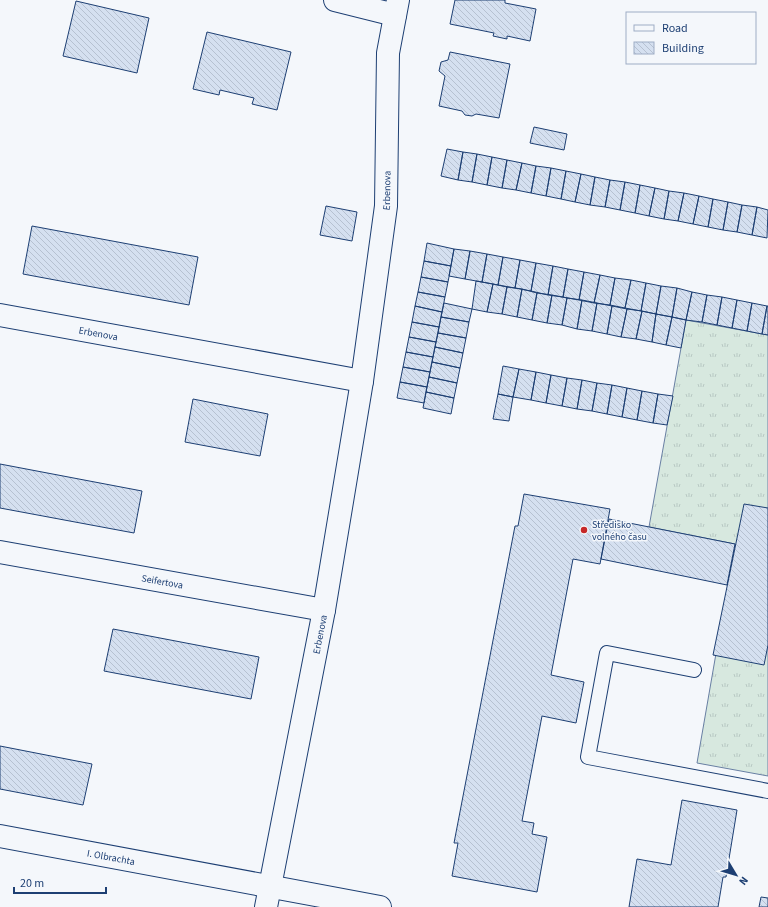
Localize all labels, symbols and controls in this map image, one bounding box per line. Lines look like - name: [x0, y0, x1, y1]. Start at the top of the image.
- legend: [626, 12, 756, 64]
- text: Road: [662, 20, 688, 37]
- text: Building: [662, 40, 704, 57]
- street label: Erbenova: [379, 170, 394, 211]
- street label: Erbenova: [77, 323, 119, 344]
- place label: Středisko volného času: [592, 518, 647, 544]
- marker: Středisko volného času: [579, 525, 589, 535]
- street label: Seifertova: [140, 571, 184, 593]
- street label: Erbenova: [310, 614, 331, 655]
- street label: I. Olbrachta: [86, 846, 136, 869]
- north arrow: [716, 855, 756, 895]
- scale bar: [14, 869, 106, 895]
- text: N: [735, 873, 752, 888]
- text: 20 m: [20, 875, 44, 892]

